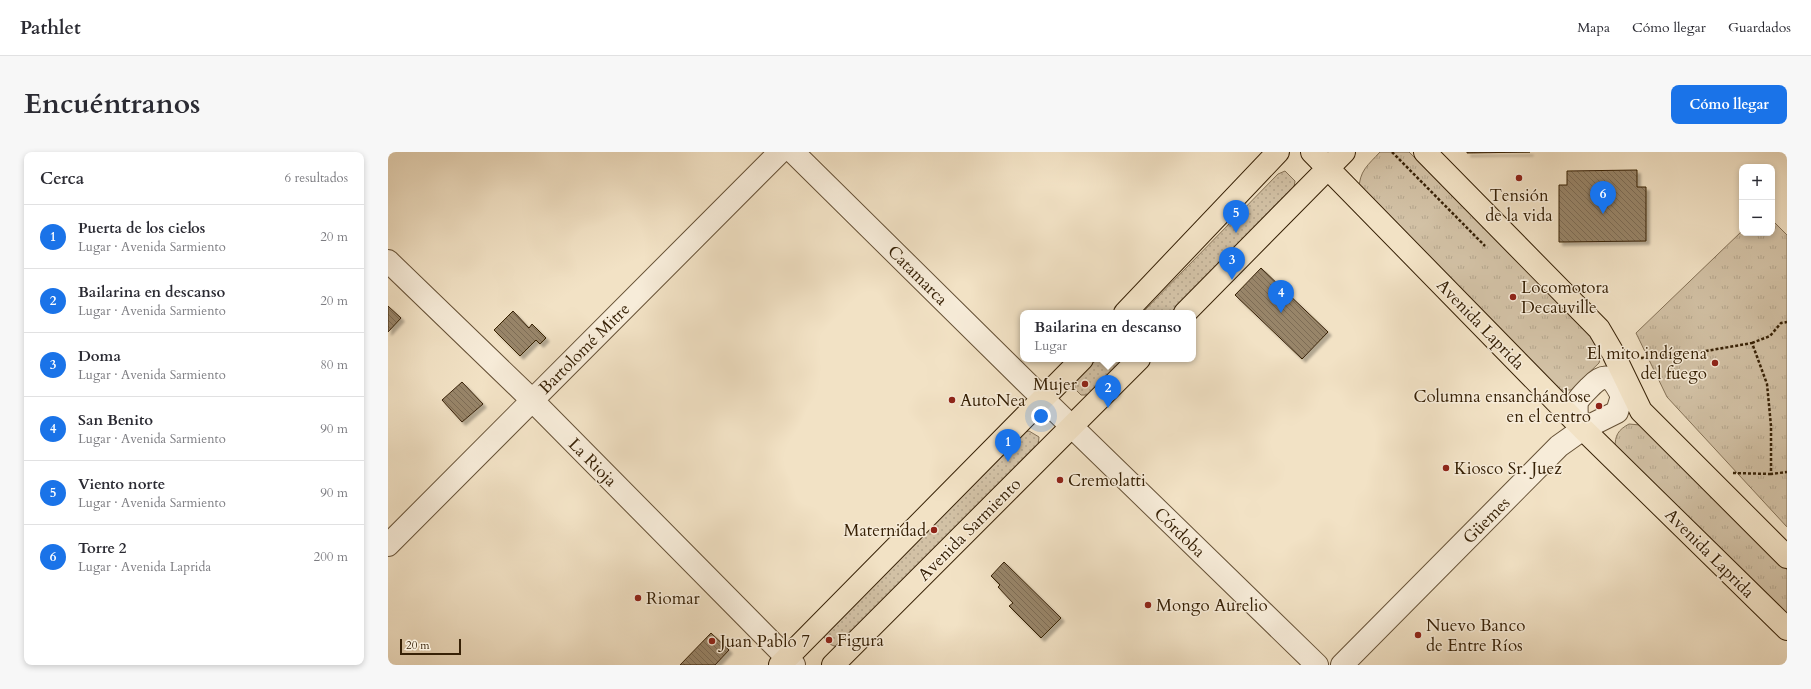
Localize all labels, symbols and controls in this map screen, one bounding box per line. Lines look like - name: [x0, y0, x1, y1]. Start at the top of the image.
- text: Pathlet: [20, 15, 81, 41]
- text: Mapa: [1577, 18, 1610, 37]
- text: Cómo llegar: [1632, 18, 1706, 37]
- text: Guardados: [1728, 18, 1791, 37]
- text: Encuéntranos: [24, 85, 200, 123]
- button: Cómo llegar: [1671, 85, 1787, 124]
- map controls: [1739, 164, 1775, 236]
- button: +: [1739, 164, 1775, 200]
- text: Cerca: [40, 167, 84, 190]
- text: 6 resultados: [284, 169, 348, 187]
- marker: Tensión de la vida: [1514, 173, 1524, 183]
- pin: 6: [1590, 181, 1616, 214]
- place label: Tensión de la vida: [1485, 184, 1553, 227]
- pin: 5: [1223, 200, 1249, 233]
- button: −: [1739, 200, 1775, 236]
- text: Puerta de los cielos: [78, 218, 205, 238]
- text: 1: [50, 228, 56, 246]
- text: 20 m: [320, 228, 348, 246]
- text: Lugar · Avenida Sarmiento: [78, 238, 226, 256]
- street label: Catamarca: [883, 240, 953, 311]
- pin: 3: [1219, 247, 1245, 280]
- street label: Avenida Laprida: [1431, 274, 1530, 375]
- place label: Locomotora Decauville: [1521, 276, 1610, 319]
- pin: 4: [1268, 280, 1294, 313]
- text: Bailarina en descanso: [78, 282, 225, 302]
- text: 2: [50, 292, 56, 310]
- text: 20 m: [320, 292, 348, 310]
- marker: Locomotora Decauville: [1508, 292, 1518, 302]
- street label: Bartolomé Mitre: [534, 298, 635, 399]
- text: Lugar · Avenida Sarmiento: [78, 302, 226, 320]
- popup: [1020, 310, 1196, 362]
- text: Bailarina en descanso: [1034, 317, 1182, 337]
- text: Lugar: [1034, 337, 1067, 355]
- place label: El mito indígena del fuego: [1587, 342, 1708, 385]
- text: Doma: [78, 346, 121, 366]
- text: 3: [50, 356, 56, 374]
- text: 80 m: [320, 356, 348, 374]
- marker: El mito indígena del fuego: [1710, 358, 1720, 368]
- text: Lugar · Avenida Sarmiento: [78, 366, 226, 384]
- place label: Mujer: [1033, 373, 1078, 396]
- pin: 2: [1095, 375, 1121, 408]
- marker: Mujer: [1080, 379, 1090, 389]
- place label: Columna ensanchándose en el centro: [1413, 385, 1591, 428]
- place label: AutoNea: [960, 389, 1026, 412]
- marker: AutoNea: [947, 395, 957, 405]
- marker: Columna ensanchándose en el centro: [1594, 401, 1604, 411]
- your location: [1031, 406, 1051, 426]
- text: San Benito: [78, 410, 153, 430]
- text: 4: [50, 420, 56, 438]
- text: 90 m: [320, 420, 348, 438]
- pin: 1: [995, 429, 1021, 462]
- text: Lugar · Avenida Sarmiento: [78, 430, 226, 448]
- street label: La Rioja: [563, 433, 622, 492]
- place label: Kiosco Sr. Juez: [1454, 457, 1562, 480]
- marker: Kiosco Sr. Juez: [1441, 463, 1451, 473]
- place label: Cremolatti: [1068, 469, 1146, 492]
- street label: Avenida Sarmiento: [913, 473, 1026, 586]
- text: Viento norte: [78, 474, 165, 494]
- marker: Cremolatti: [1055, 475, 1065, 485]
- text: 5: [50, 484, 56, 502]
- text: 90 m: [320, 484, 348, 502]
- street label: Güemes: [1458, 491, 1515, 549]
- text: Lugar · Avenida Sarmiento: [78, 494, 226, 512]
- street label: Córdoba: [1149, 502, 1211, 563]
- street label: Avenida Laprida: [1660, 504, 1760, 604]
- place label: Maternidad: [843, 519, 926, 542]
- marker: Maternidad: [929, 525, 939, 535]
- text: Torre 2: [78, 538, 127, 558]
- text: 6: [50, 548, 56, 566]
- text: 200 m: [314, 548, 348, 566]
- text: Lugar · Avenida Laprida: [78, 558, 211, 576]
- place label: Riomar: [646, 587, 700, 610]
- marker: Riomar: [633, 593, 643, 603]
- place label: Mongo Aurelio: [1156, 594, 1268, 617]
- marker: Mongo Aurelio: [1143, 600, 1153, 610]
- place label: Nuevo Banco de Entre Ríos: [1426, 614, 1525, 657]
- place label: Figura: [837, 629, 885, 652]
- place label: Juan Pablo 7: [717, 630, 810, 653]
- marker: Nuevo Banco de Entre Ríos: [1413, 630, 1423, 640]
- marker: Figura: [824, 635, 834, 645]
- marker: Juan Pablo 7: [707, 636, 717, 646]
- scale bar: [400, 637, 461, 656]
- text: 20 m: [406, 638, 430, 653]

